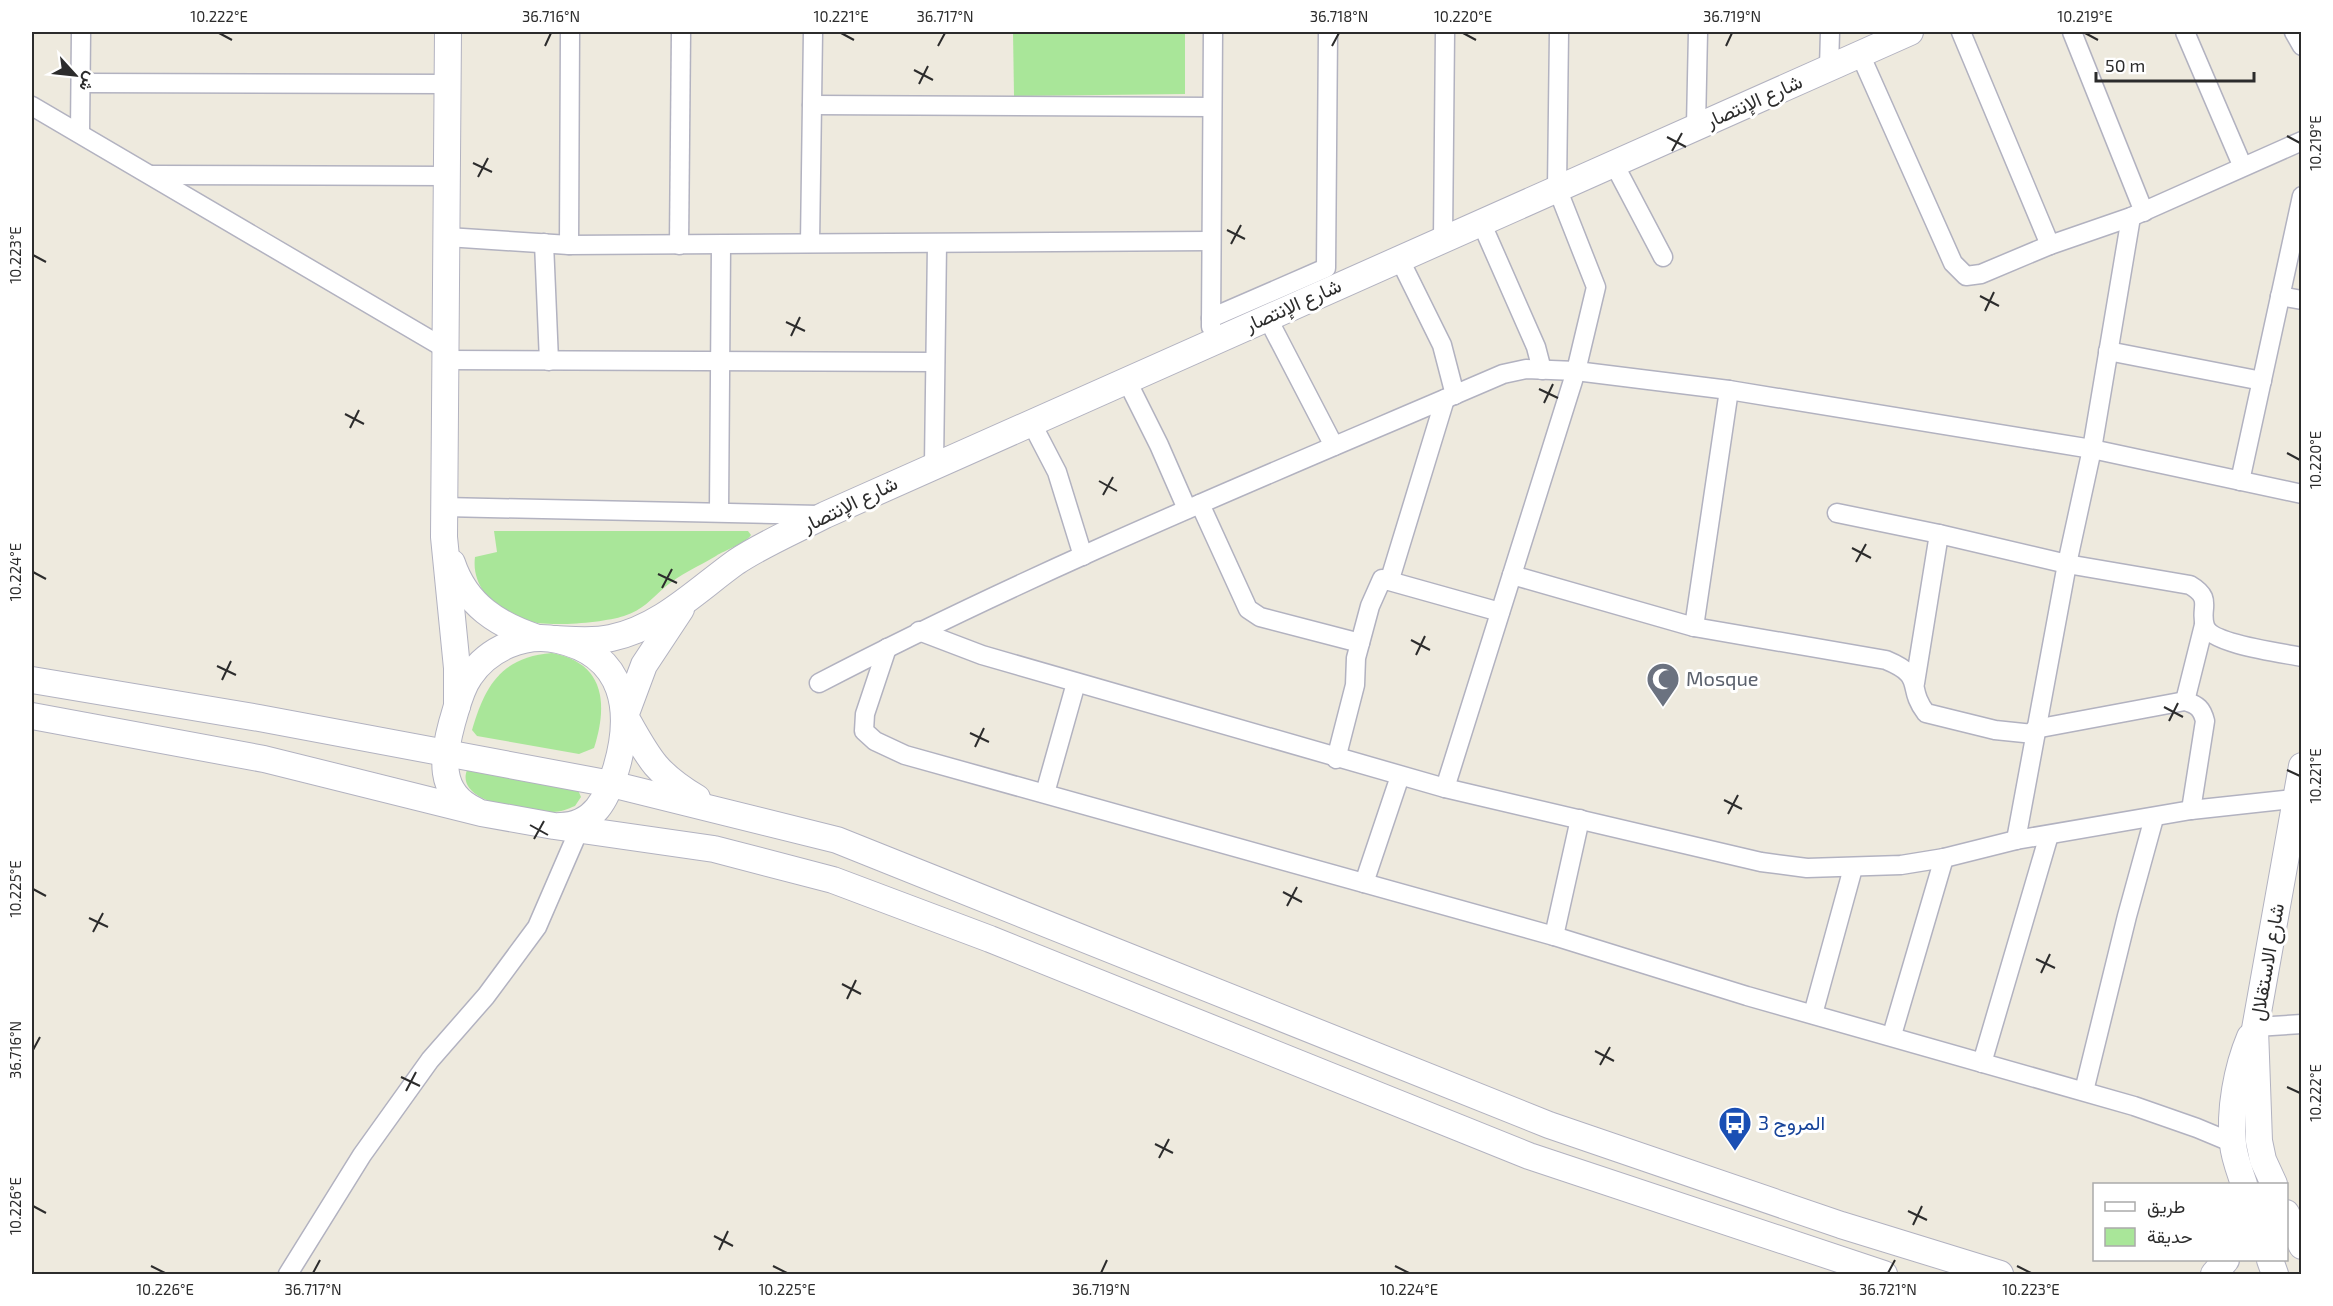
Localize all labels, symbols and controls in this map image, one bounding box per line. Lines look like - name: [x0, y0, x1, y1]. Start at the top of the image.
- text: 10.222°E: [190, 7, 248, 25]
- text: 36.716°N: [522, 7, 580, 25]
- text: 10.221°E: [813, 7, 869, 25]
- text: 36.717°N: [916, 7, 974, 25]
- text: 36.718°N: [1310, 7, 1368, 25]
- text: 10.220°E: [1434, 7, 1492, 25]
- text: 36.719°N: [1703, 7, 1761, 25]
- text: 10.219°E: [2057, 7, 2113, 25]
- north arrow: [45, 45, 105, 105]
- scale bar: [2096, 45, 2254, 83]
- text: 50 m: [2105, 54, 2145, 76]
- street label: شارع الإنتصار: [1701, 68, 1807, 135]
- text: ش: [75, 69, 102, 95]
- text: 10.219°E: [2306, 115, 2324, 171]
- text: 10.223°E: [6, 226, 24, 284]
- street label: شارع الإنتصار: [1240, 272, 1346, 339]
- text: 10.220°E: [2306, 431, 2324, 489]
- street label: شارع الإنتصار: [797, 470, 902, 540]
- text: 10.224°E: [6, 543, 24, 601]
- mosque icon: Mosque: [1645, 661, 1681, 708]
- place label: Mosque: [1686, 666, 1759, 690]
- text: 10.221°E: [2306, 748, 2324, 804]
- text: 10.225°E: [6, 860, 24, 918]
- street label: شارع الاستقلال: [2244, 901, 2291, 1023]
- text: 36.716°N: [6, 1021, 24, 1079]
- text: 10.222°E: [2306, 1064, 2324, 1122]
- bus stop icon: المروج 3: [1717, 1105, 1753, 1152]
- place label: المروج 3: [1758, 1110, 1825, 1137]
- text: 10.226°E: [6, 1177, 24, 1235]
- legend: [2093, 1183, 2288, 1261]
- text: طريق: [2147, 1195, 2185, 1218]
- text: حديقة: [2147, 1225, 2193, 1247]
- text: 10.226°E: [136, 1280, 194, 1298]
- text: 36.717°N: [284, 1280, 342, 1298]
- text: 10.225°E: [758, 1280, 816, 1298]
- text: 36.719°N: [1072, 1280, 1130, 1298]
- text: 10.224°E: [1380, 1280, 1438, 1298]
- text: 36.721°N: [1859, 1280, 1917, 1298]
- text: 10.223°E: [2002, 1280, 2060, 1298]

